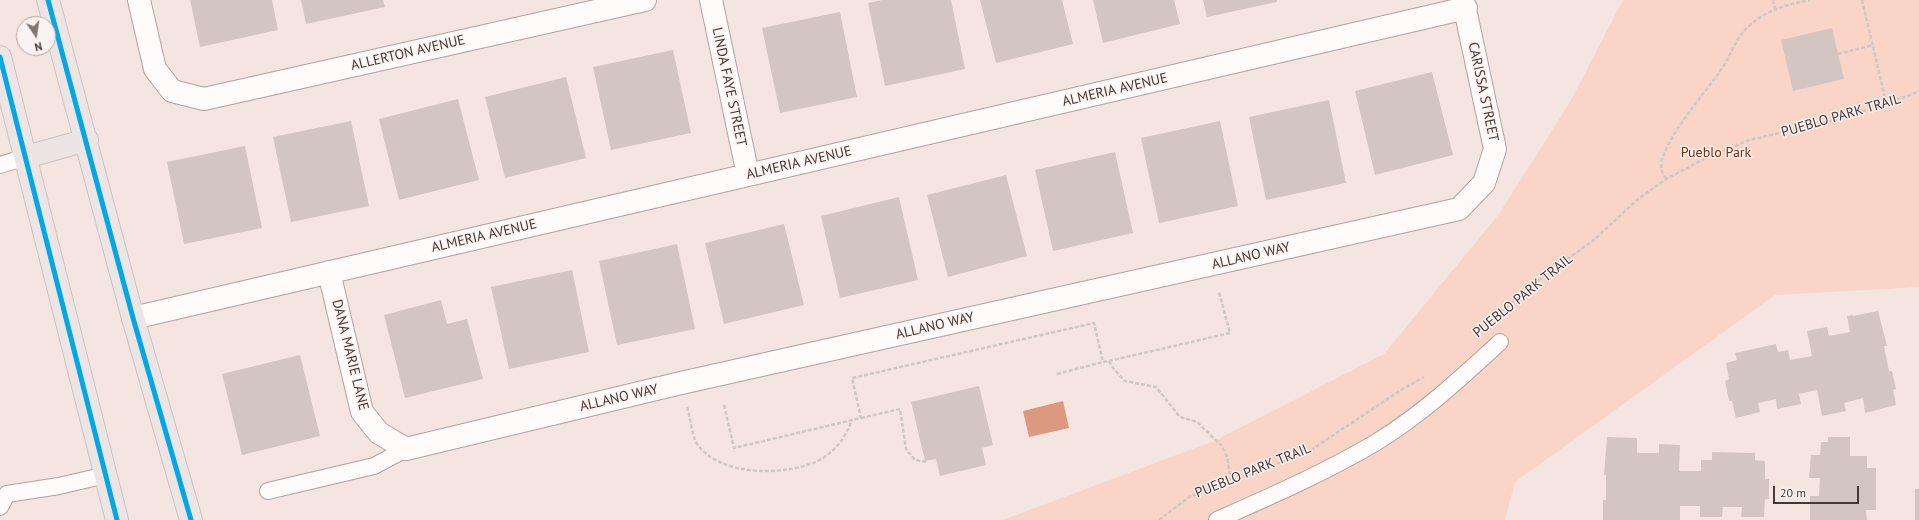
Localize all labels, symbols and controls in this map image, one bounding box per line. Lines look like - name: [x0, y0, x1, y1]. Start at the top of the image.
- north arrow: [16, 16, 56, 56]
- street label: LINDA FAYE STREET: [708, 26, 750, 148]
- street label: ALLERTON AVENUE: [349, 32, 467, 74]
- text: N: [33, 39, 44, 54]
- street label: CARISSA STREET: [1464, 41, 1502, 143]
- street label: ALMERIA AVENUE: [1061, 70, 1169, 110]
- street label: PUEBLO PARK TRAIL: [1779, 91, 1903, 141]
- street label: ALMERIA AVENUE: [745, 143, 853, 183]
- park label: Pueblo Park: [1681, 145, 1751, 161]
- street label: ALMERIA AVENUE: [430, 216, 538, 256]
- street label: ALLANO WAY: [1210, 239, 1292, 273]
- street label: PUEBLO PARK TRAIL: [1470, 251, 1576, 341]
- street label: DANA MARIE LANE: [328, 298, 372, 412]
- street label: ALLANO WAY: [894, 309, 976, 343]
- street label: ALLANO WAY: [578, 381, 660, 415]
- street label: PUEBLO PARK TRAIL: [1193, 440, 1313, 502]
- scale bar: [1775, 478, 1861, 504]
- text: 20 m: [1780, 485, 1806, 500]

